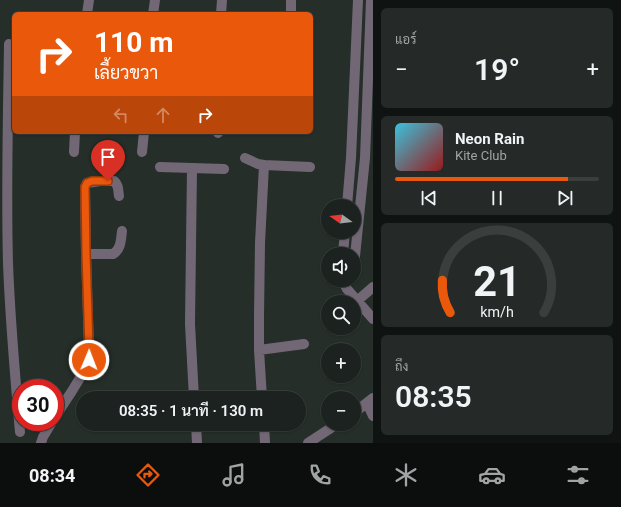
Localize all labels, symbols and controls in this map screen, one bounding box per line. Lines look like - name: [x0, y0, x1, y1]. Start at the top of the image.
- text: 110 m: [94, 26, 173, 59]
- icon: right: [28, 28, 80, 80]
- text: แอร์: [395, 32, 416, 47]
- text: 19°: [474, 52, 520, 87]
- text: −: [395, 57, 408, 82]
- text: +: [587, 57, 599, 82]
- text: เลี้ยวขวา: [94, 62, 158, 83]
- icon: left: [110, 104, 132, 126]
- icon: ahead: [152, 104, 174, 126]
- icon: right: [194, 104, 216, 126]
- text: Neon Rain: [455, 130, 524, 148]
- pin: [91, 140, 125, 181]
- icon: arrive: [97, 146, 119, 168]
- text: Kite Club: [455, 148, 507, 163]
- icon: previous: [418, 187, 440, 209]
- icon: pause: [486, 187, 508, 209]
- icon: next: [554, 187, 576, 209]
- north arrow: [321, 199, 361, 239]
- map controls: [321, 199, 361, 431]
- button: sound: [321, 247, 361, 287]
- text: 21: [473, 257, 521, 306]
- button: search: [321, 295, 361, 335]
- text: km/h: [480, 304, 514, 320]
- position arrow: [68, 339, 110, 381]
- button: +: [321, 343, 361, 383]
- text: ถึง: [395, 359, 408, 374]
- speed limit sign: 30: [12, 379, 64, 431]
- text: 08:35: [395, 379, 472, 414]
- button: −: [321, 391, 361, 431]
- text: 08:35 · 1 นาที · 130 m: [119, 402, 263, 420]
- icon: directions: [134, 461, 162, 489]
- icon: music: [220, 461, 248, 489]
- icon: phone: [306, 461, 334, 489]
- icon: climate: [392, 461, 420, 489]
- icon: car: [478, 461, 506, 489]
- icon: filters: [564, 461, 592, 489]
- text: 08:34: [29, 465, 75, 486]

